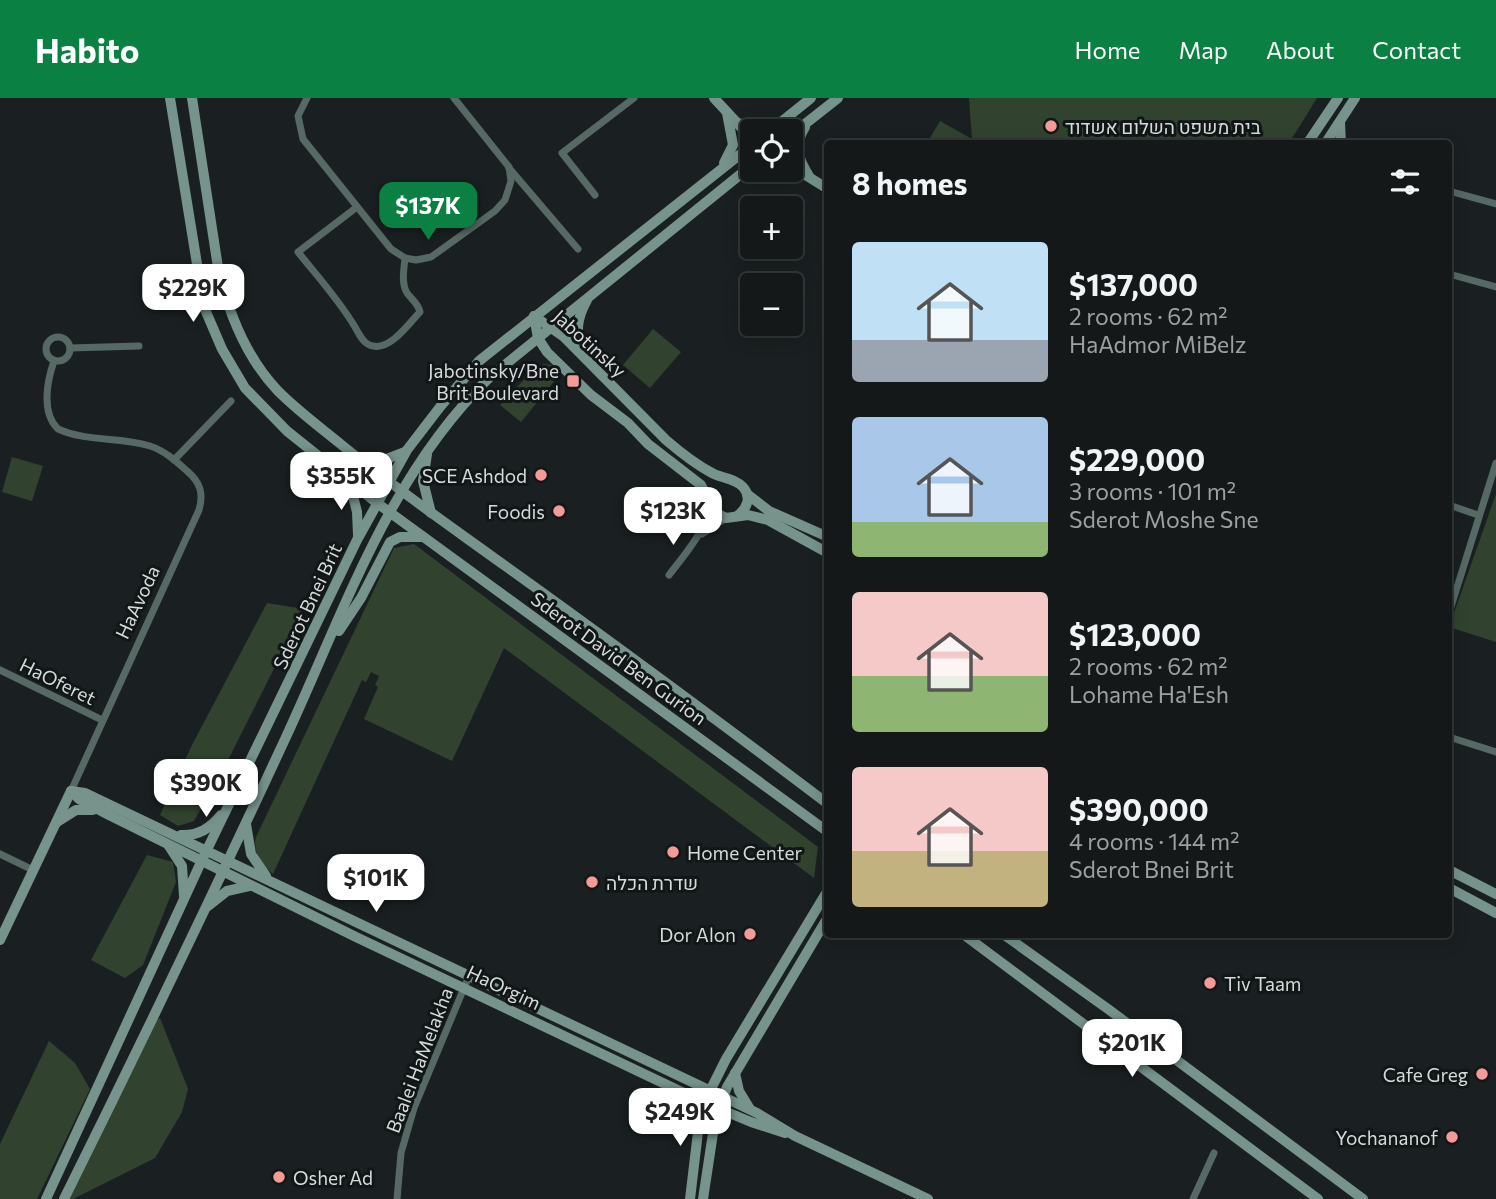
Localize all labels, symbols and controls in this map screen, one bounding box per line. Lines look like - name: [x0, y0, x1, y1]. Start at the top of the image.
- text: Habito: [35, 29, 139, 70]
- text: Home: [1075, 35, 1141, 64]
- text: Map: [1179, 35, 1228, 64]
- text: About: [1266, 35, 1334, 64]
- text: Contact: [1372, 35, 1461, 64]
- place label: בית משפט השלום אשדוד: [1065, 115, 1261, 138]
- marker: בית משפט השלום אשדוד: [1043, 118, 1059, 134]
- map controls: [740, 119, 803, 336]
- button: locate: [740, 119, 803, 182]
- icon: filters: [1386, 163, 1424, 201]
- text: 8 homes: [852, 164, 968, 201]
- pin: $137K: [379, 183, 477, 242]
- text: $137K: [395, 191, 461, 219]
- button: +: [740, 196, 803, 259]
- pin: $229K: [144, 264, 242, 324]
- text: $137,000: [1069, 265, 1198, 302]
- icon: home: [908, 270, 992, 354]
- text: $229K: [158, 273, 228, 301]
- button: −: [740, 273, 803, 336]
- text: 2 rooms · 62 m²: [1069, 302, 1228, 330]
- street label: Jabotinsky: [549, 304, 631, 382]
- text: HaAdmor MiBelz: [1069, 330, 1246, 358]
- place label: Jabotinsky/Bne Brit Boulevard: [428, 359, 559, 404]
- marker: Jabotinsky/Bne Brit Boulevard: [565, 373, 581, 389]
- text: $229,000: [1069, 440, 1205, 477]
- icon: home: [908, 445, 992, 529]
- pin: $355K: [292, 452, 390, 512]
- text: $355K: [306, 461, 376, 489]
- place label: SCE Ashdod: [422, 464, 527, 487]
- marker: SCE Ashdod: [533, 467, 549, 483]
- text: 3 rooms · 101 m²: [1069, 477, 1236, 505]
- pin: $123K: [624, 488, 722, 547]
- text: $123K: [640, 496, 706, 524]
- place label: Foodis: [487, 500, 545, 523]
- marker: Foodis: [551, 503, 567, 519]
- text: Sderot Moshe Sne: [1069, 505, 1259, 533]
- street label: Sderot Bnei Brit: [268, 539, 346, 673]
- street label: HaAvoda: [110, 562, 164, 642]
- street label: Sderot David Ben Gurion: [527, 587, 711, 729]
- text: $123,000: [1069, 615, 1201, 652]
- icon: home: [908, 620, 992, 704]
- text: 2 rooms · 62 m²: [1069, 652, 1228, 680]
- street label: HaOferet: [16, 653, 100, 709]
- text: Lohame Ha'Esh: [1069, 680, 1229, 708]
- pin: $390K: [157, 760, 255, 819]
- text: $390K: [170, 768, 242, 796]
- text: $390,000: [1069, 790, 1209, 827]
- icon: home: [908, 795, 992, 879]
- text: 4 rooms · 144 m²: [1069, 827, 1239, 855]
- place label: Home Center: [687, 841, 802, 864]
- marker: Home Center: [665, 844, 681, 860]
- pin: $101K: [327, 854, 425, 914]
- text: Sderot Bnei Brit: [1069, 855, 1234, 883]
- text: $101K: [343, 863, 409, 891]
- place label: שדרת הכלה: [606, 871, 698, 894]
- marker: שדרת הכלה: [584, 874, 600, 890]
- place label: Dor Alon: [659, 923, 736, 946]
- marker: Dor Alon: [742, 926, 758, 942]
- street label: HaOrgim: [463, 960, 545, 1014]
- place label: Tiv Taam: [1224, 972, 1301, 995]
- marker: Tiv Taam: [1202, 975, 1218, 991]
- street label: Baalei HaMelakha: [381, 984, 457, 1136]
- pin: $201K: [1083, 1020, 1181, 1079]
- text: $201K: [1098, 1028, 1166, 1056]
- place label: Cafe Greg: [1383, 1063, 1468, 1086]
- marker: Cafe Greg: [1474, 1066, 1490, 1082]
- pin: $249K: [631, 1088, 729, 1148]
- text: $249K: [645, 1097, 715, 1125]
- place label: Yochananof: [1335, 1126, 1438, 1149]
- marker: Yochananof: [1444, 1129, 1460, 1145]
- place label: Osher Ad: [293, 1166, 373, 1189]
- marker: Osher Ad: [271, 1169, 287, 1185]

